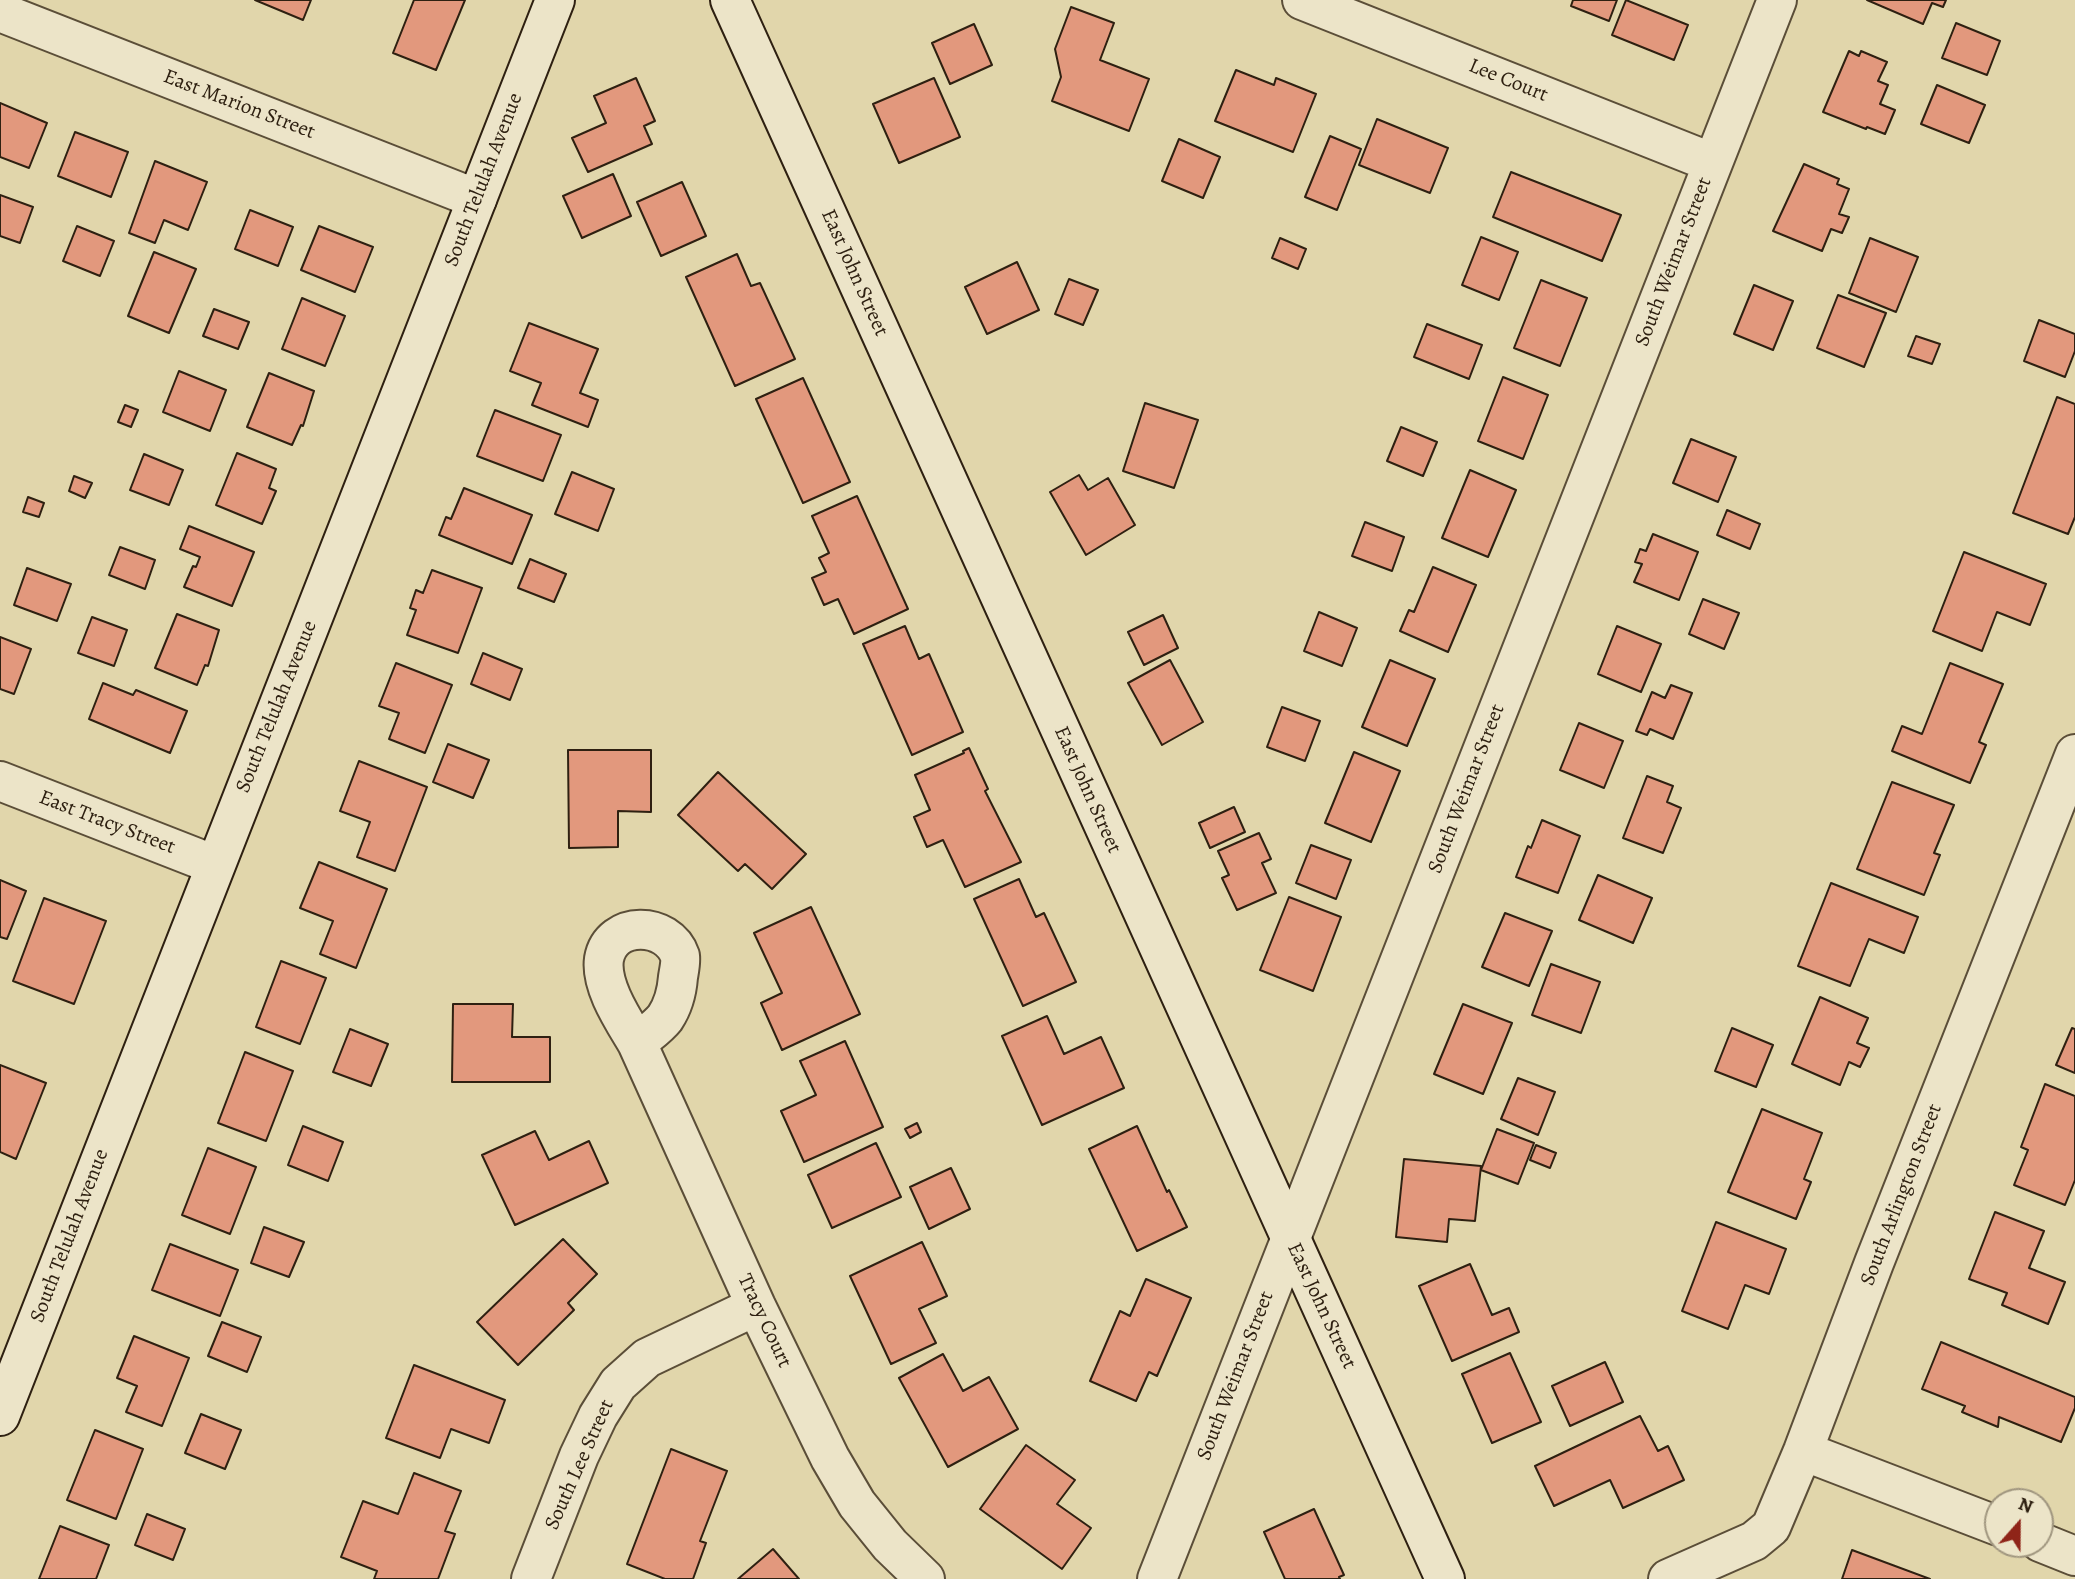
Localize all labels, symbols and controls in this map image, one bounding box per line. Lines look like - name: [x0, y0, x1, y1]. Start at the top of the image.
- street label: Lee Court: [1465, 54, 1551, 108]
- street label: East Marion Street: [160, 64, 318, 146]
- street label: South Telulah Avenue: [439, 90, 529, 270]
- street label: South Weimar Street: [1630, 174, 1718, 350]
- street label: East John Street: [815, 206, 893, 340]
- street label: South Telulah Avenue: [231, 617, 323, 797]
- street label: South Weimar Street: [1423, 701, 1511, 877]
- street label: East John Street: [1048, 723, 1126, 857]
- street label: East Tracy Street: [35, 785, 179, 861]
- street label: South Arlington Street: [1856, 1101, 1948, 1289]
- street label: South Telulah Avenue: [25, 1146, 115, 1326]
- street label: East John Street: [1281, 1239, 1361, 1373]
- street label: Tracy Court: [731, 1270, 797, 1372]
- street label: South Weimar Street: [1192, 1288, 1280, 1464]
- street label: South Lee Street: [540, 1396, 620, 1534]
- north arrow: [1984, 1488, 2054, 1558]
- text: N: [2015, 1491, 2037, 1520]

